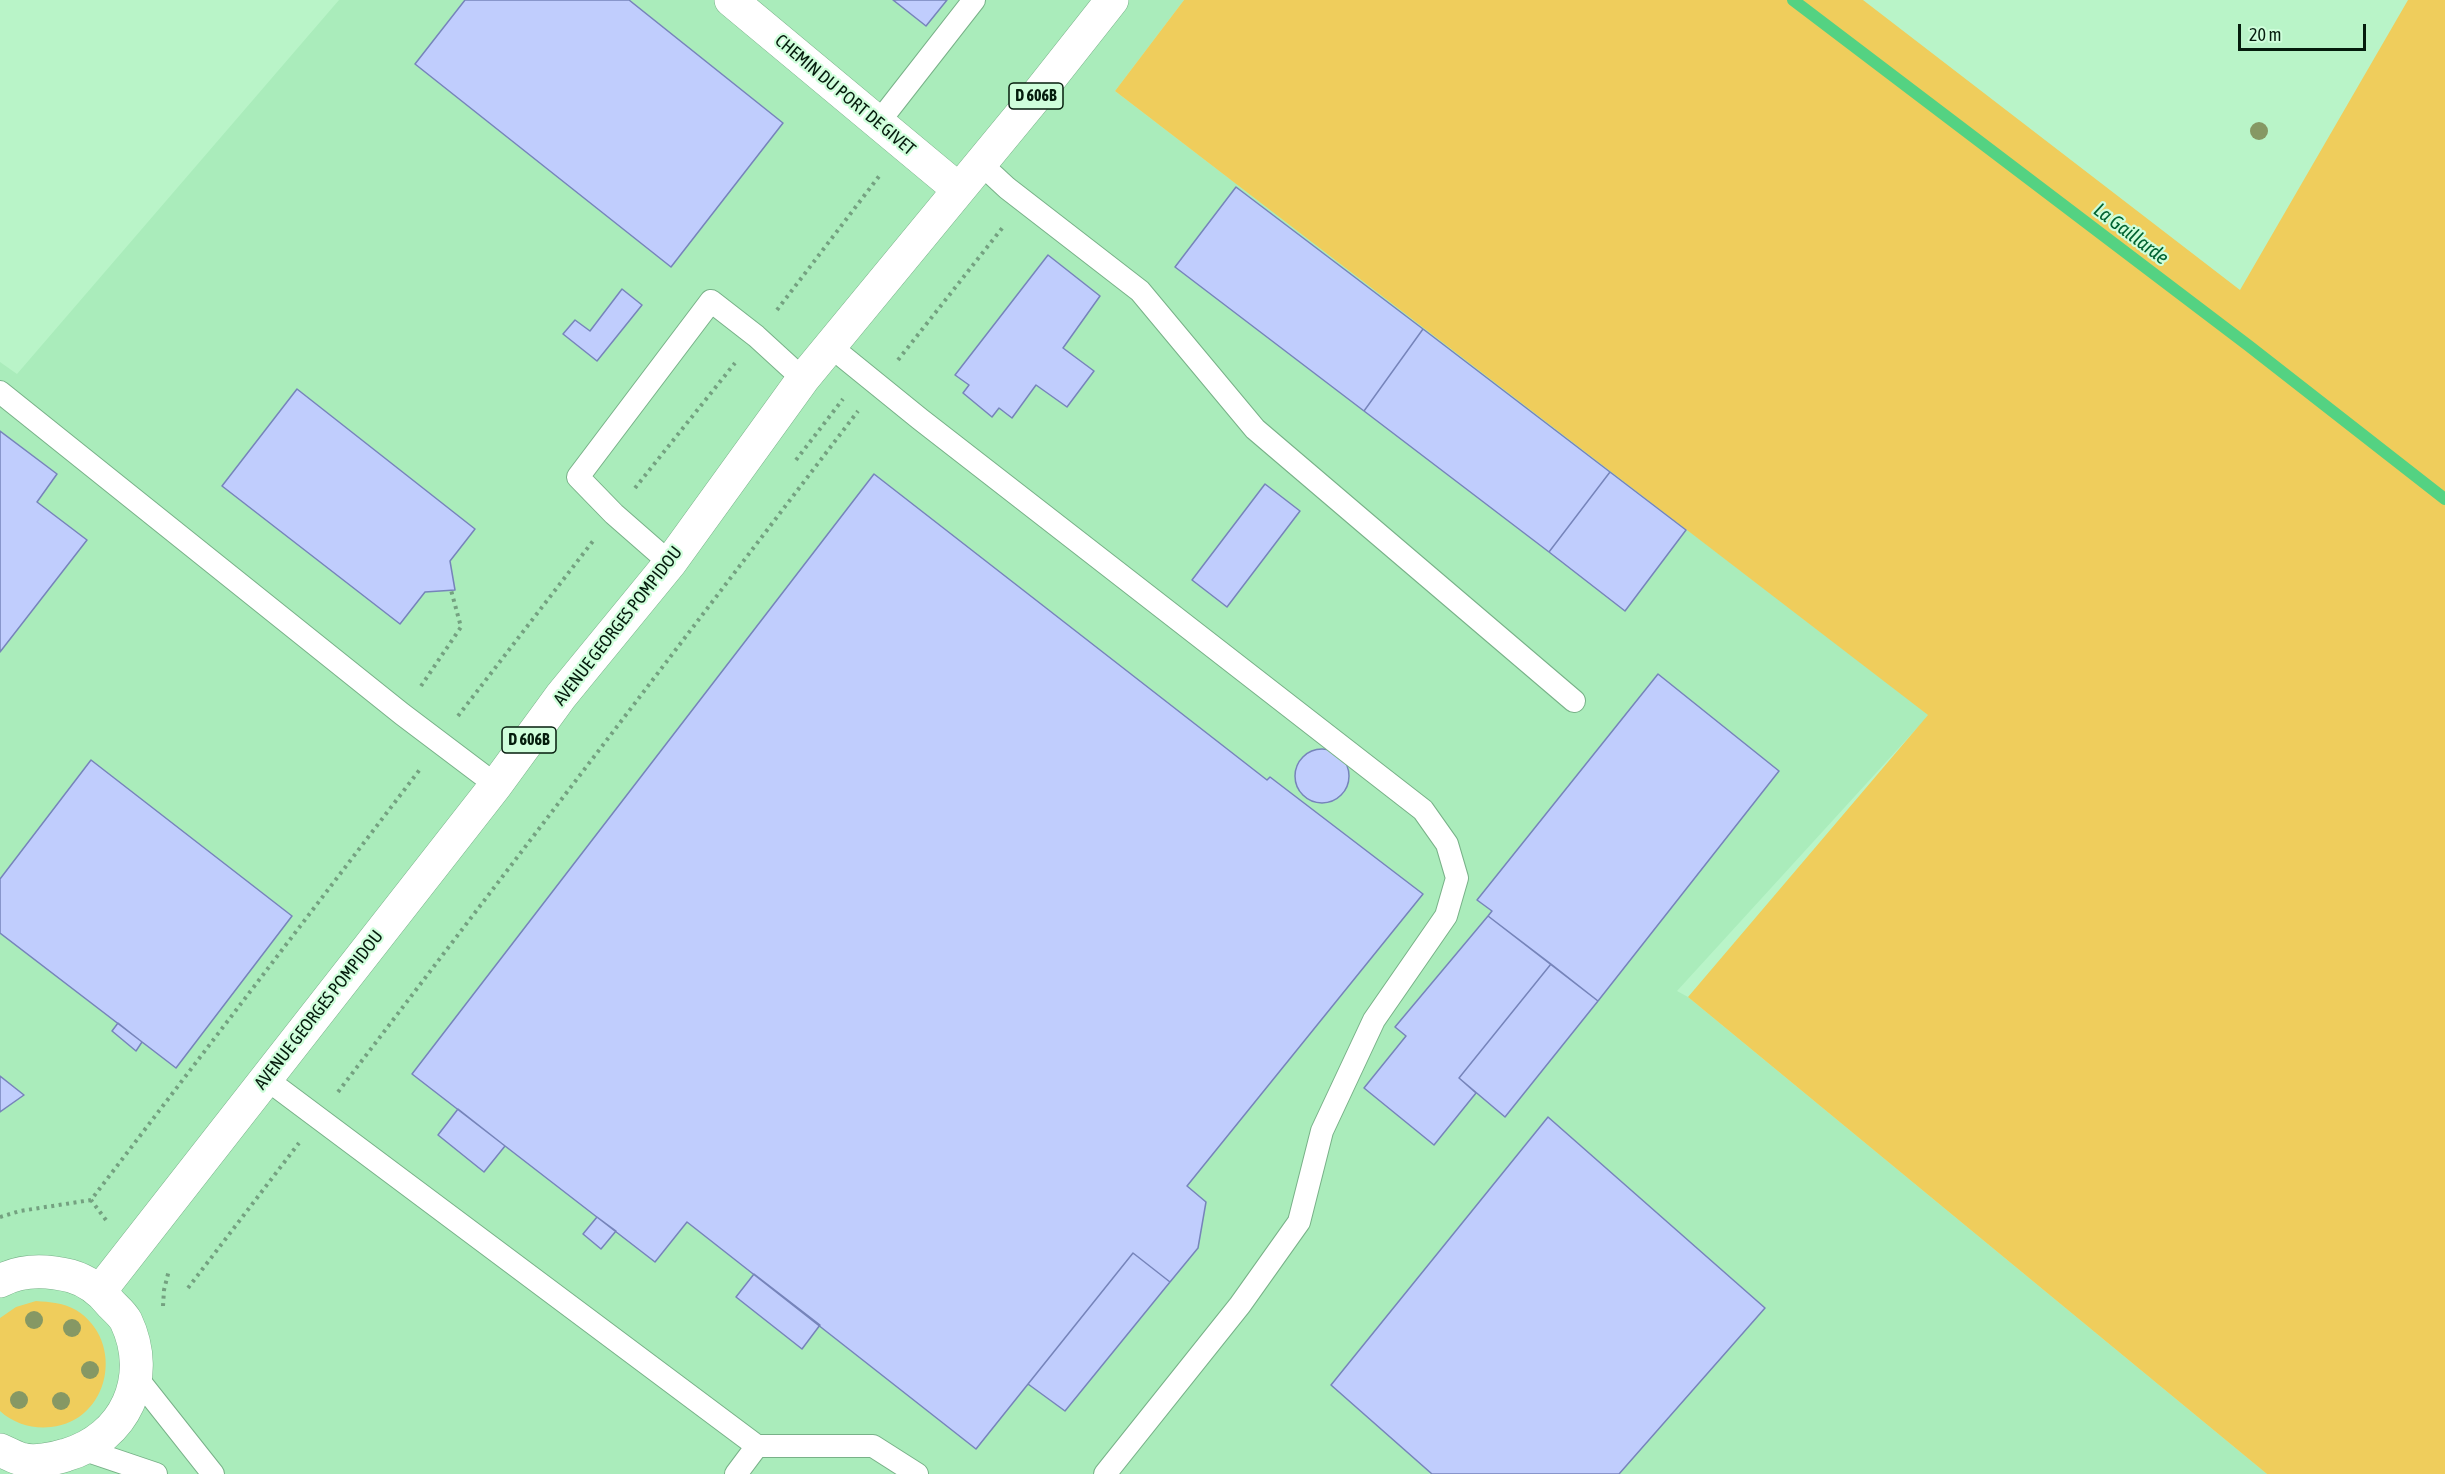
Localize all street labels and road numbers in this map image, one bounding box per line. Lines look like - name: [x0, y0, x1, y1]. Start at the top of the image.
- street label: CHEMIN DU PORT DE GIVET: [770, 30, 920, 160]
- road number: D 606B: [1009, 83, 1063, 109]
- street label: AVENUE GEORGES POMPIDOU: [549, 542, 687, 710]
- road number: D 606B: [502, 727, 556, 753]
- street label: AVENUE GEORGES POMPIDOU: [250, 926, 388, 1094]

